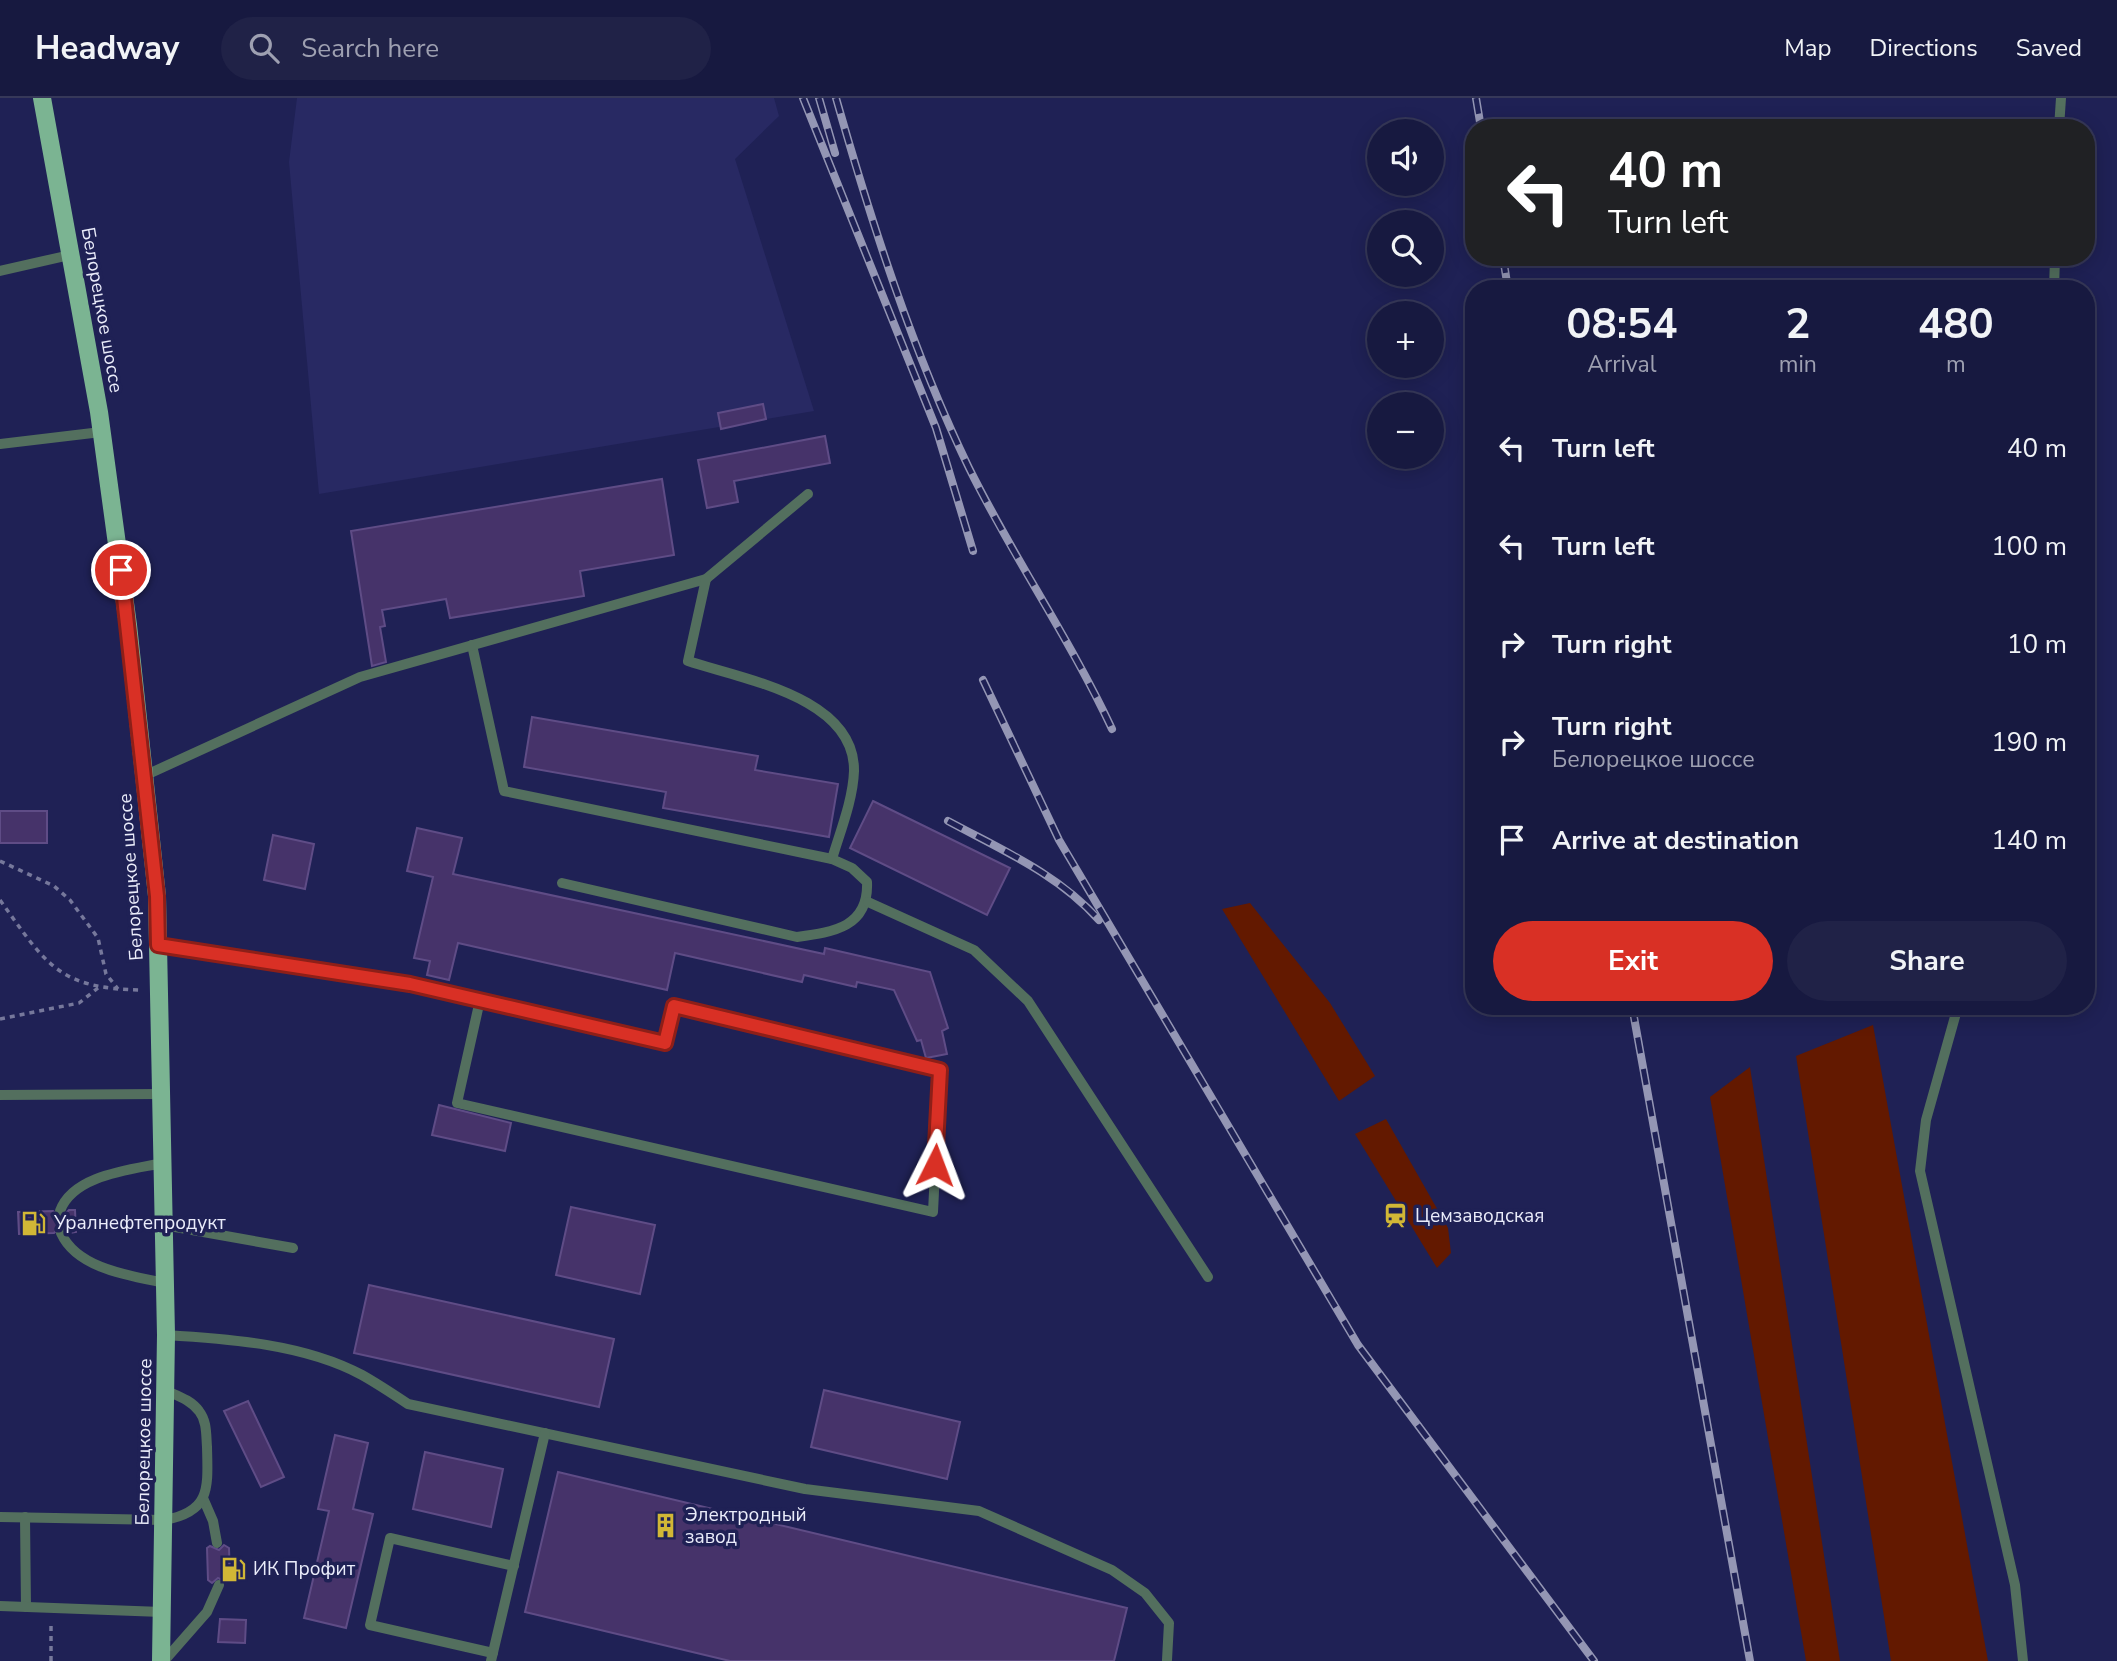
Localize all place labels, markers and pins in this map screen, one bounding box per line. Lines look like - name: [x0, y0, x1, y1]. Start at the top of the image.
- pin: [91, 540, 151, 600]
- station icon: Цемзаводская: [1381, 1202, 1409, 1230]
- place label: Цемзаводская: [1415, 1203, 1544, 1229]
- fuel station icon: Уралнефтепродукт: [20, 1209, 48, 1237]
- place label: Уралнефтепродукт: [53, 1210, 226, 1236]
- place label: Электродный завод: [685, 1502, 807, 1550]
- building icon: Электродный завод: [651, 1512, 679, 1540]
- fuel station icon: ИК Профит: [219, 1555, 247, 1583]
- place label: ИК Профит: [253, 1556, 356, 1582]

